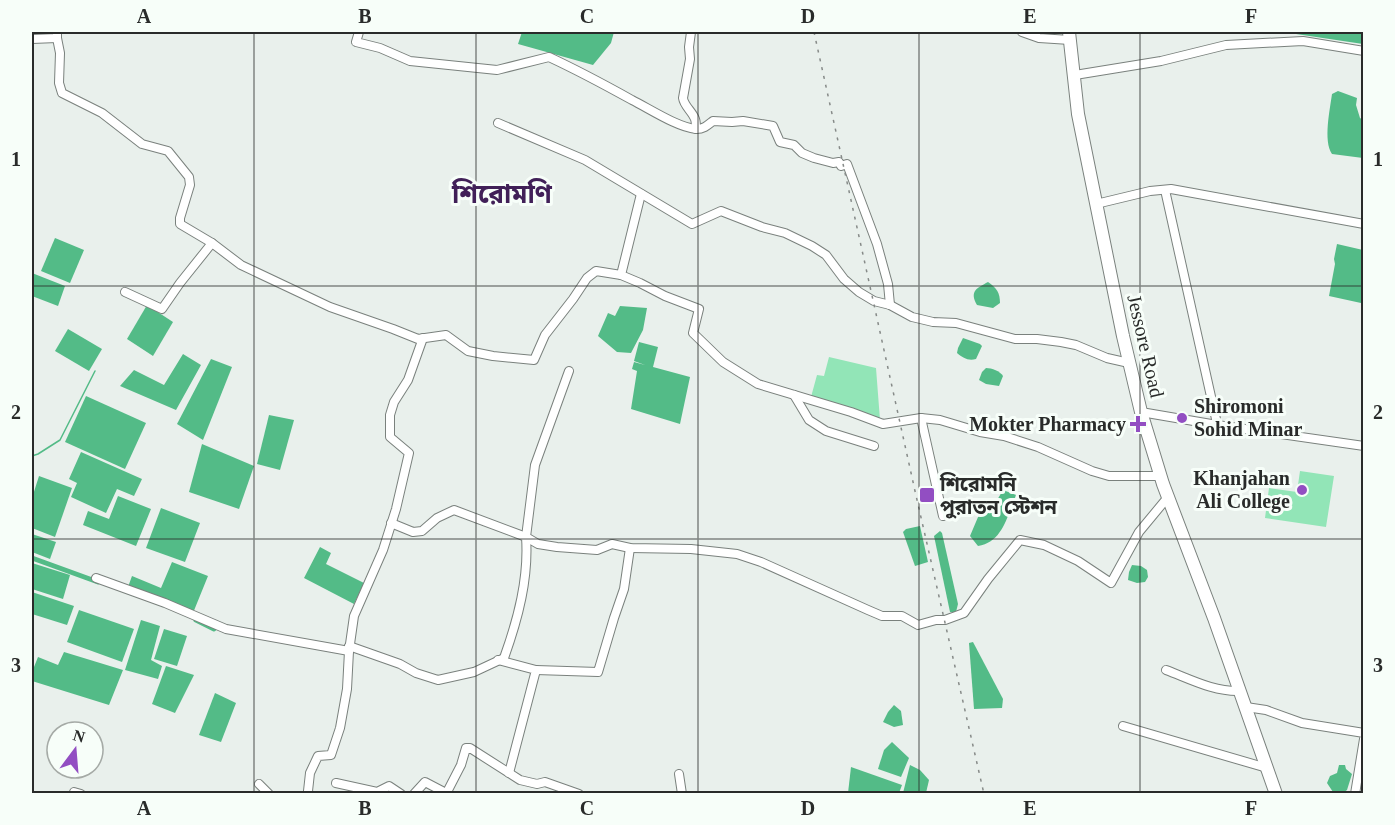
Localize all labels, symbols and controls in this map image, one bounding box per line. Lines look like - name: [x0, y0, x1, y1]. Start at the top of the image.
- text: A: [137, 5, 152, 27]
- text: B: [358, 5, 372, 27]
- text: C: [580, 5, 594, 27]
- text: D: [801, 5, 815, 27]
- text: E: [1023, 5, 1037, 27]
- text: F: [1245, 5, 1257, 27]
- text: 1: [11, 148, 21, 170]
- text: 1: [1373, 148, 1383, 170]
- district label: শিরোমণি: [451, 178, 553, 209]
- street label: Jessore Road: [1123, 292, 1169, 400]
- place label: Shiromoni Sohid Minar: [1194, 395, 1302, 440]
- text: 2: [11, 401, 21, 423]
- text: 2: [1373, 401, 1383, 423]
- marker: Shiromoni Sohid Minar: [1175, 411, 1189, 425]
- place label: Mokter Pharmacy: [969, 413, 1126, 436]
- marker: Mokter Pharmacy: [1131, 417, 1145, 431]
- place label: Khanjahan Ali College: [1193, 467, 1290, 513]
- place label: শিরোমনি পুরাতন স্টেশন: [939, 472, 1058, 519]
- marker: Khanjahan Ali College: [1295, 483, 1309, 497]
- marker: শিরোমনি পুরাতন স্টেশন: [918, 486, 936, 504]
- text: 3: [11, 654, 21, 676]
- text: 3: [1373, 654, 1383, 676]
- north arrow: [45, 720, 105, 780]
- text: N: [71, 726, 87, 746]
- text: A: [137, 797, 152, 819]
- text: B: [358, 797, 372, 819]
- text: C: [580, 797, 594, 819]
- text: D: [801, 797, 815, 819]
- text: E: [1023, 797, 1037, 819]
- text: F: [1245, 797, 1257, 819]

